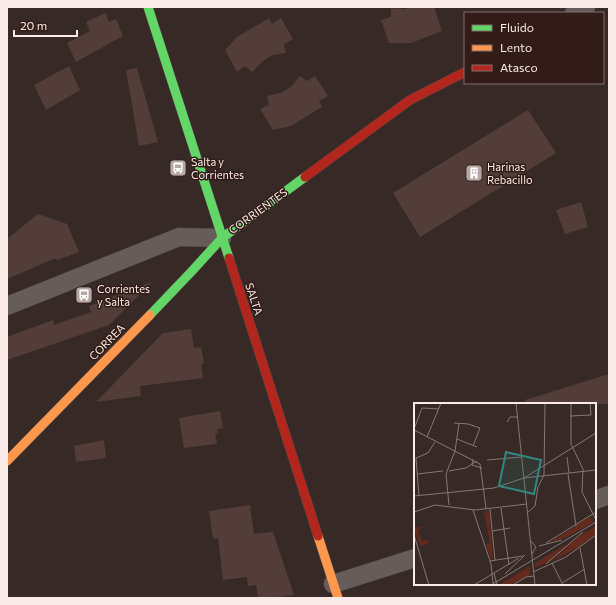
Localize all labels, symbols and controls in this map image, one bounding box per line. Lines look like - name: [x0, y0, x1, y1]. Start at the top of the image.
- scale bar: [14, 12, 77, 38]
- legend: [464, 12, 604, 84]
- text: 20 m: [20, 18, 47, 32]
- text: Fluido: [500, 20, 534, 34]
- text: Lento: [500, 40, 532, 54]
- text: Atasco: [500, 60, 538, 74]
- place label: Salta y Corrientes: [191, 155, 244, 181]
- bus stop icon: Salta y Corrientes: [168, 158, 188, 178]
- place label: Harinas Rebacillo: [487, 160, 533, 186]
- building icon: Harinas Rebacillo: [464, 163, 484, 183]
- street label: CORRIENTES: [226, 185, 290, 236]
- street label: SALTA: [243, 281, 266, 317]
- place label: Corrientes y Salta: [97, 282, 150, 308]
- bus stop icon: Corrientes y Salta: [74, 285, 94, 305]
- street label: CORREA: [86, 321, 127, 362]
- inset map: [414, 403, 596, 585]

